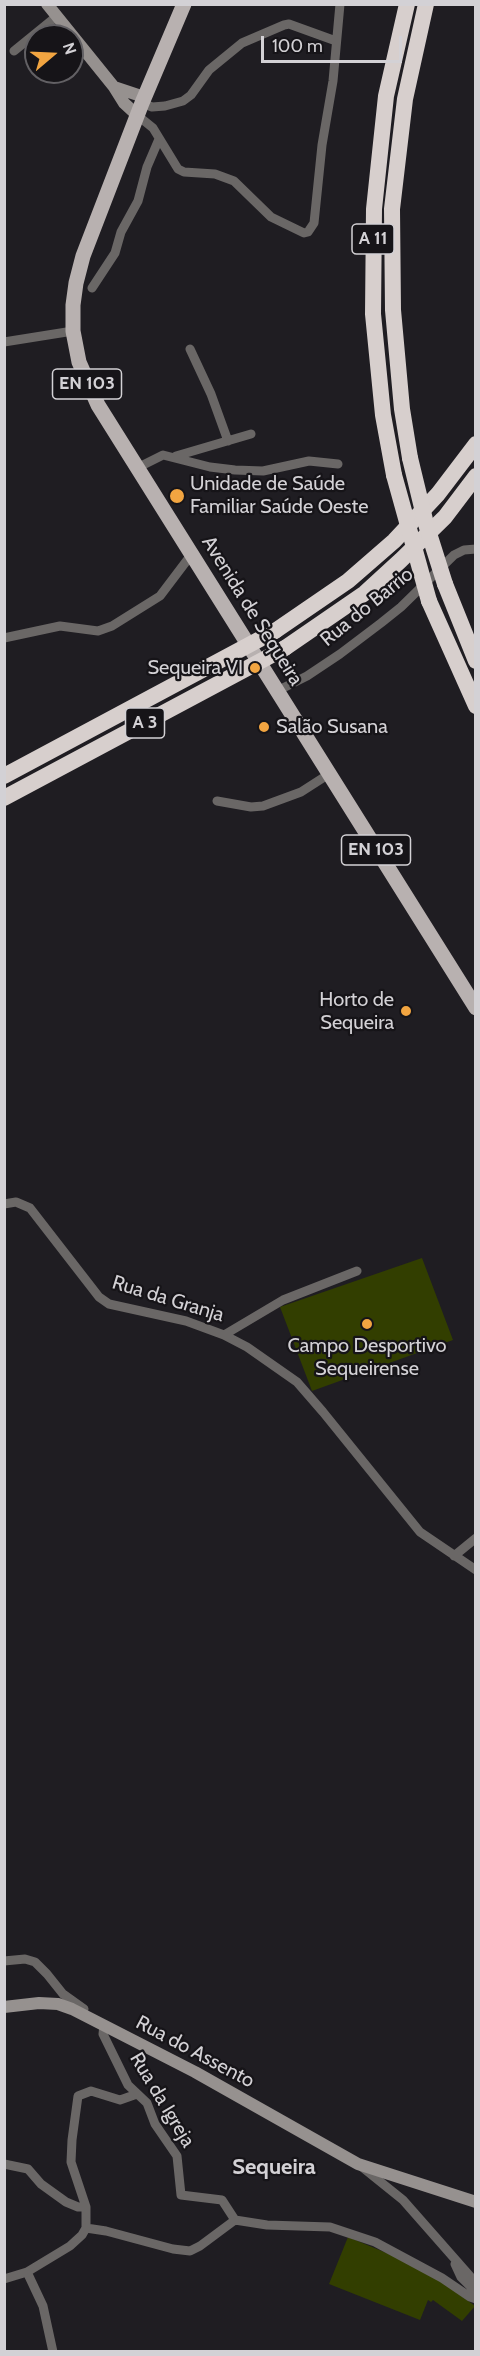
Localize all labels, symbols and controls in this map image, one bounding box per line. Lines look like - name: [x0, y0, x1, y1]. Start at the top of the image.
- north arrow: [24, 24, 84, 84]
- scale bar: [264, 24, 405, 62]
- text: 100 m: [272, 35, 323, 57]
- text: N: [59, 40, 80, 57]
- road number: A 11: [352, 224, 394, 254]
- road number: EN 103: [52, 369, 122, 399]
- place label: Unidade de Saúde Familiar Saúde Oeste: [190, 472, 368, 519]
- marker: Unidade de Saúde Familiar Saúde Oeste: [168, 487, 186, 505]
- street label: Avenida de Sequeira: [196, 532, 308, 690]
- street label: Rua do Barrio: [316, 562, 418, 652]
- place label: Sequeira VI: [147, 656, 243, 680]
- marker: Sequeira VI: [248, 661, 262, 675]
- road number: A 3: [126, 708, 164, 738]
- place label: Salão Susana: [276, 715, 388, 739]
- marker: Salão Susana: [257, 720, 271, 734]
- road number: EN 103: [342, 835, 410, 865]
- place label: Horto de Sequeira: [319, 988, 394, 1035]
- marker: Horto de Sequeira: [399, 1004, 413, 1018]
- street label: Rua da Granja: [109, 1271, 227, 1327]
- marker: Campo Desportivo Sequeirense: [360, 1317, 374, 1331]
- place label: Campo Desportivo Sequeirense: [287, 1334, 447, 1381]
- street label: Rua do Assento: [132, 2011, 258, 2093]
- street label: Rua da Igreja: [124, 2048, 200, 2152]
- district label: Sequeira: [232, 2155, 316, 2181]

